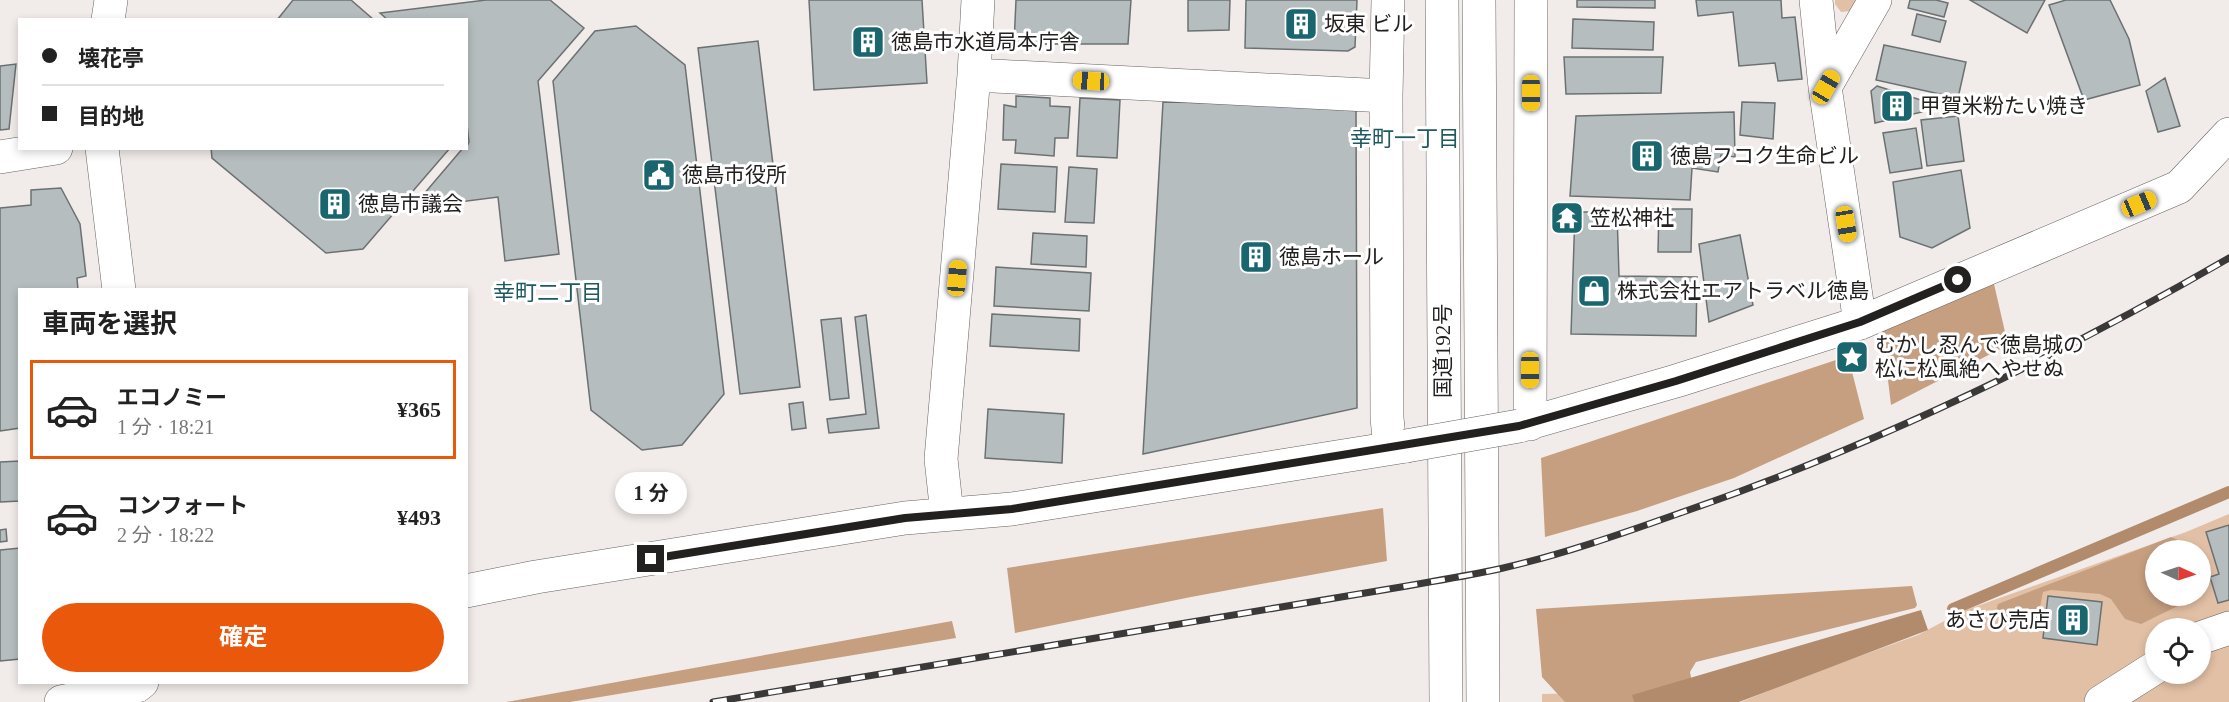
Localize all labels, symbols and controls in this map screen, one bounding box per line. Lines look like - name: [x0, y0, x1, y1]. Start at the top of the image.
- building icon: 坂東 ビル: [1283, 6, 1319, 42]
- place label: 坂東 ビル: [1324, 12, 1413, 36]
- building icon: 徳島市水道局本庁舎: [850, 24, 886, 60]
- place label: 徳島市水道局本庁舎: [891, 30, 1080, 54]
- text: 壊花亭: [78, 46, 144, 71]
- car: [1809, 67, 1843, 107]
- car: [1073, 71, 1109, 91]
- car: [1522, 75, 1540, 111]
- building icon: 甲賀米粉たい焼き: [1879, 88, 1915, 124]
- place label: 甲賀米粉たい焼き: [1920, 94, 2088, 118]
- text: 目的地: [78, 104, 144, 129]
- district label: 幸町一丁目: [1350, 126, 1460, 151]
- building icon: 徳島フコク生命ビル: [1629, 138, 1665, 174]
- place label: 徳島フコク生命ビル: [1670, 144, 1859, 168]
- public building icon: 徳島市役所: [641, 157, 677, 193]
- place label: 徳島市役所: [682, 163, 787, 187]
- building icon: 徳島市議会: [317, 186, 353, 222]
- car: [2119, 189, 2159, 219]
- place label: 徳島市議会: [358, 192, 463, 216]
- temple icon: 笠松神社: [1549, 200, 1585, 236]
- car: [1834, 205, 1858, 243]
- place label: 笠松神社: [1590, 206, 1674, 230]
- building icon: 徳島ホール: [1238, 239, 1274, 275]
- place label: 徳島ホール: [1279, 245, 1384, 269]
- car: [946, 259, 968, 297]
- route start: [1944, 266, 1971, 293]
- shop icon: 株式会社エアトラベル徳島: [1576, 273, 1612, 309]
- place label: 株式会社エアトラベル徳島: [1617, 279, 1869, 303]
- district label: 幸町二丁目: [493, 280, 603, 305]
- street label: 国道192号: [1431, 304, 1455, 398]
- text: 車両を選択: [42, 309, 177, 339]
- place label: むかし忍んで徳島城の 松に松風絶へやせぬ: [1875, 333, 2084, 381]
- place icon: むかし忍んで徳島城の 松に松風絶へやせぬ: [1834, 339, 1870, 375]
- car: [1521, 352, 1539, 388]
- icon: car: [45, 383, 99, 437]
- text: エコノミー: [117, 385, 227, 410]
- text: ¥365: [397, 397, 441, 422]
- text: 1 分 · 18:21: [117, 416, 214, 438]
- callout: 1 分: [615, 472, 687, 514]
- text: 1 分: [634, 482, 669, 504]
- icon: car: [45, 491, 99, 545]
- text: コンフォート: [117, 493, 248, 518]
- text: ¥493: [397, 505, 441, 530]
- text: 2 分 · 18:22: [117, 524, 214, 546]
- north arrow: [2145, 540, 2211, 606]
- map controls: [2145, 540, 2211, 684]
- route end: [637, 545, 664, 572]
- building icon: あさひ売店: [2055, 602, 2091, 638]
- button: 確定: [42, 603, 444, 672]
- place label: あさひ売店: [1945, 608, 2050, 632]
- button: locate: [2145, 618, 2211, 684]

